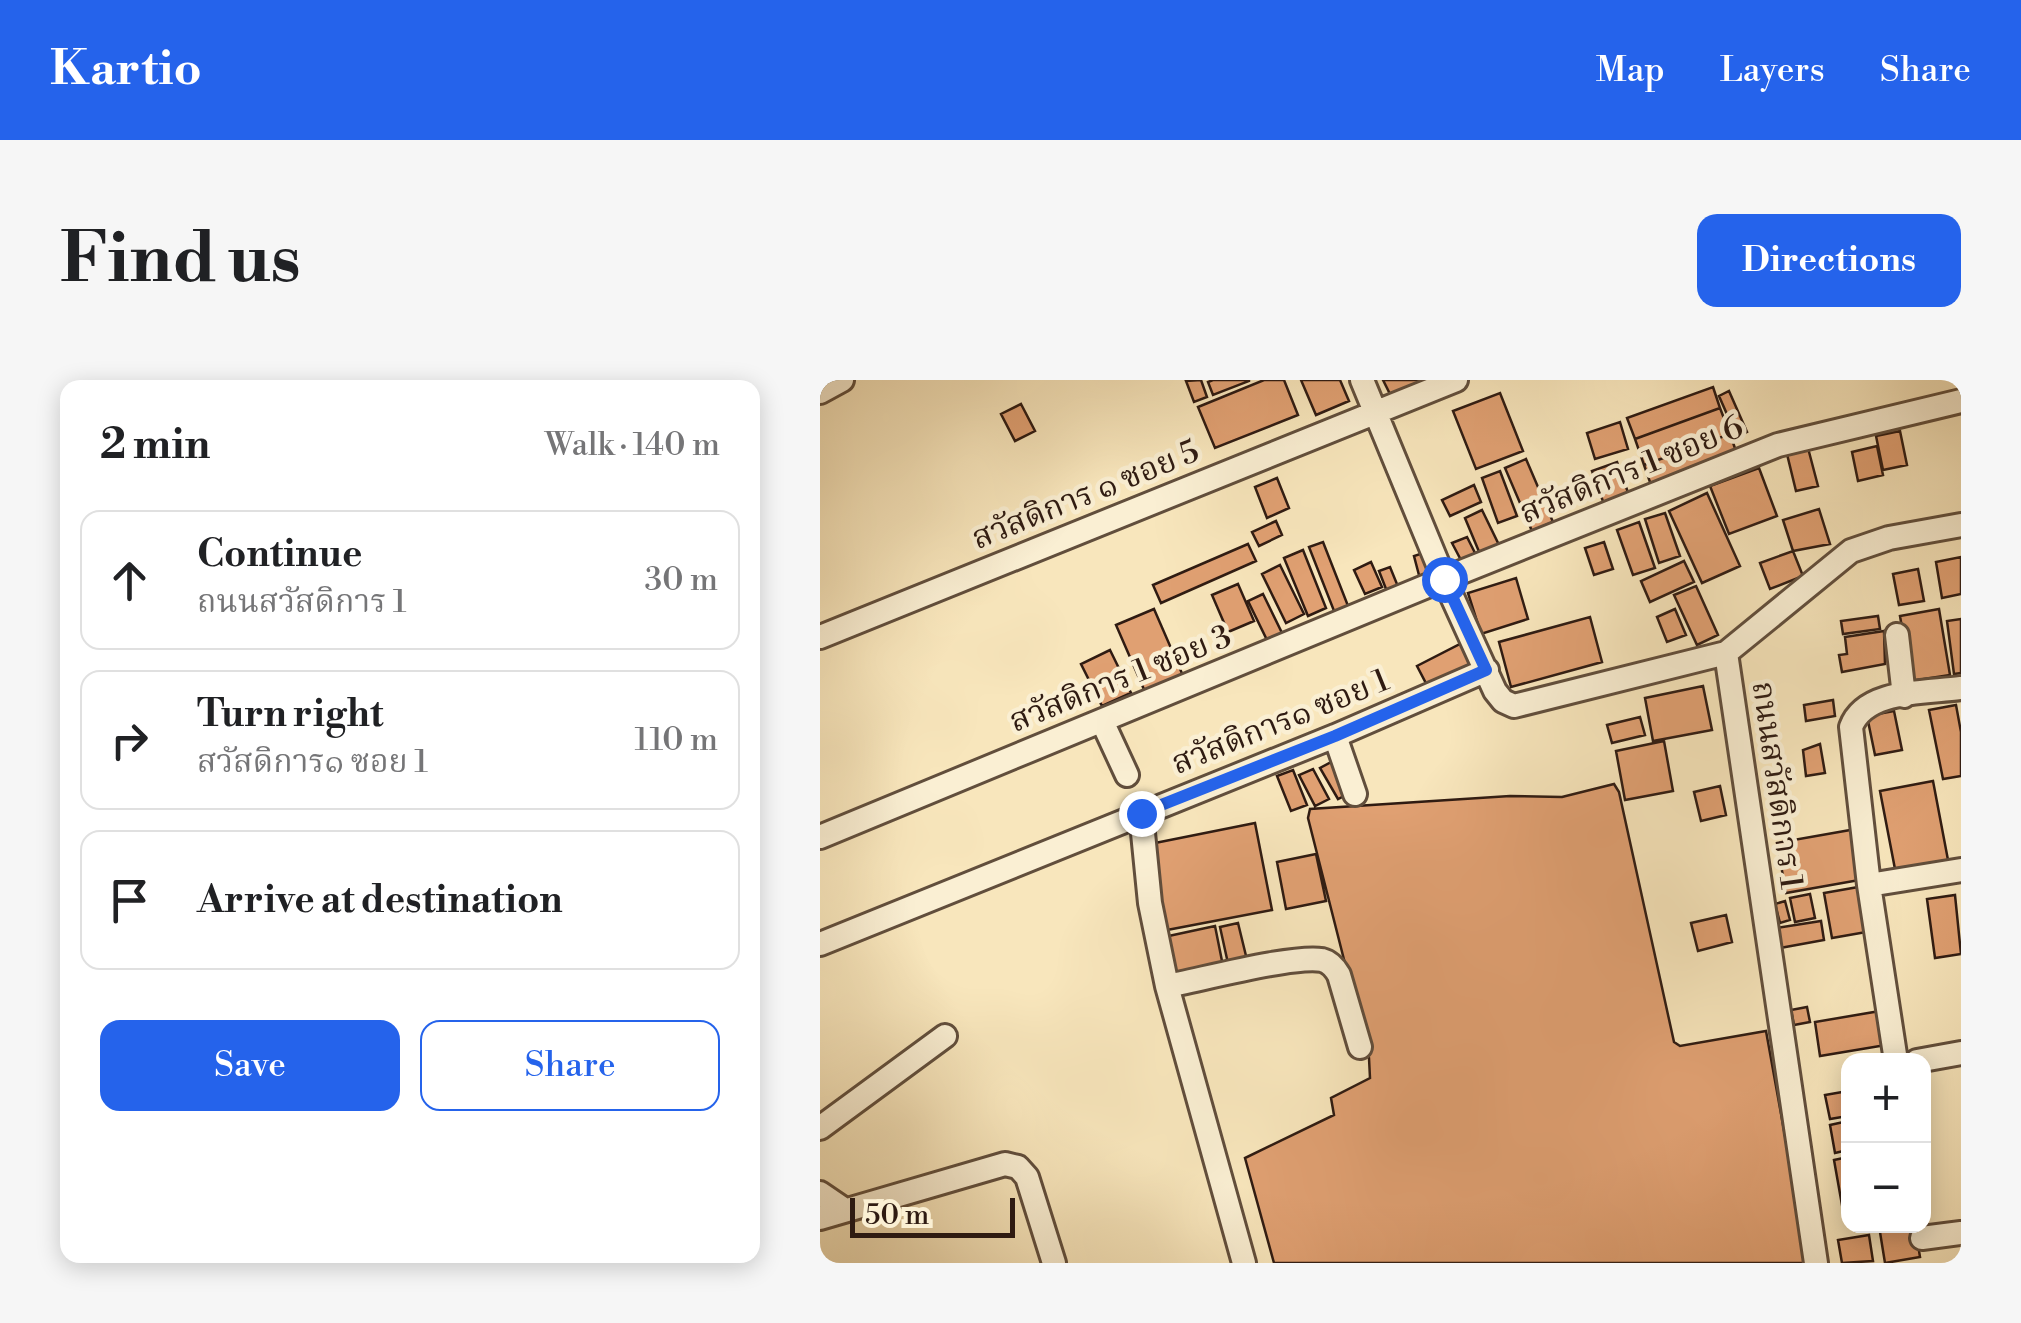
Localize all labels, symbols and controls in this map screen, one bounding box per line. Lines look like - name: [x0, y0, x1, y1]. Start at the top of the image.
- text: Kartio: [50, 40, 202, 100]
- text: Map: [1596, 49, 1665, 92]
- text: Layers: [1720, 49, 1825, 92]
- text: Share: [1880, 49, 1971, 92]
- button: Directions: [1697, 214, 1961, 307]
- text: Find us: [60, 216, 301, 304]
- street label: สวัสดิการ 1 ซอย 6: [1514, 407, 1749, 533]
- text: 2 min: [100, 419, 210, 472]
- text: Walk · 140 m: [545, 425, 720, 465]
- street label: สวัสดิการ ๑ ซอย 5: [966, 431, 1205, 559]
- text: Continue: [197, 531, 362, 578]
- icon: ahead: [102, 553, 157, 608]
- route start: [1422, 557, 1468, 603]
- text: 30 m: [644, 560, 718, 600]
- text: ถนนสวัสดิการ 1: [197, 582, 407, 622]
- street label: สวัสดิการ 1 ซอย 3: [1004, 616, 1237, 742]
- street label: สวัสดิการ๑ ซอย 1: [1166, 660, 1395, 784]
- street label: ถนนสวัสดิการ 1: [1743, 679, 1811, 892]
- text: Turn right: [197, 691, 383, 738]
- icon: right: [102, 713, 157, 768]
- text: 110 m: [635, 720, 718, 760]
- text: สวัสดิการ๑ ซอย 1: [197, 742, 428, 782]
- route end: [1119, 791, 1165, 837]
- icon: arrive: [102, 873, 157, 928]
- text: Arrive at destination: [197, 877, 563, 924]
- button: Save: [100, 1020, 400, 1111]
- button: Share: [420, 1020, 720, 1111]
- map controls: [1841, 1053, 1931, 1233]
- button: +: [1841, 1053, 1931, 1143]
- button: −: [1841, 1143, 1931, 1233]
- scale bar: [850, 1193, 1015, 1238]
- text: 50 m: [865, 1198, 929, 1233]

